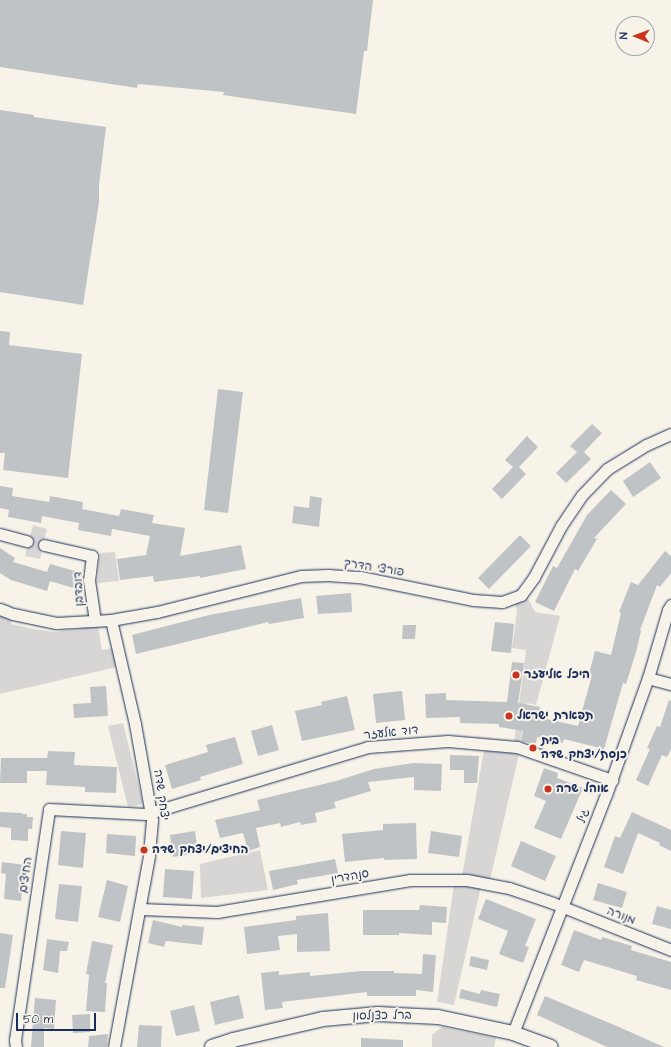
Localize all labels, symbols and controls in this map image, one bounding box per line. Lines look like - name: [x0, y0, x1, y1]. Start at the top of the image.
- north arrow: [615, 16, 655, 56]
- text: N: [616, 32, 631, 39]
- street label: פורצי הדרך: [343, 556, 405, 580]
- street label: דובדבן: [71, 571, 87, 607]
- place label: היכל אליעזר: [524, 668, 590, 682]
- marker: היכל אליעזר: [511, 670, 521, 680]
- place label: תפארת ישראל: [517, 709, 593, 723]
- marker: תפארת ישראל: [504, 711, 514, 721]
- street label: דוד אלעזר: [363, 723, 419, 743]
- place label: בית כנסת/יצחק שדה: [541, 734, 627, 762]
- marker: בית כנסת/יצחק שדה: [528, 743, 538, 753]
- street label: יצחק שדה: [150, 769, 172, 821]
- place label: אוהל שרה: [556, 782, 609, 796]
- marker: אוהל שרה: [543, 784, 553, 794]
- street label: גיל: [575, 807, 593, 825]
- place label: החיצים/יצחק שדה: [152, 843, 248, 857]
- marker: החיצים/יצחק שדה: [139, 845, 149, 855]
- street label: החיצים: [16, 856, 36, 894]
- street label: סנהדרין: [330, 867, 370, 887]
- street label: מנורה: [605, 904, 637, 928]
- scale bar: [18, 1005, 98, 1031]
- street label: ברל כצנלסון: [352, 1008, 412, 1024]
- text: 50 m: [23, 1011, 53, 1028]

